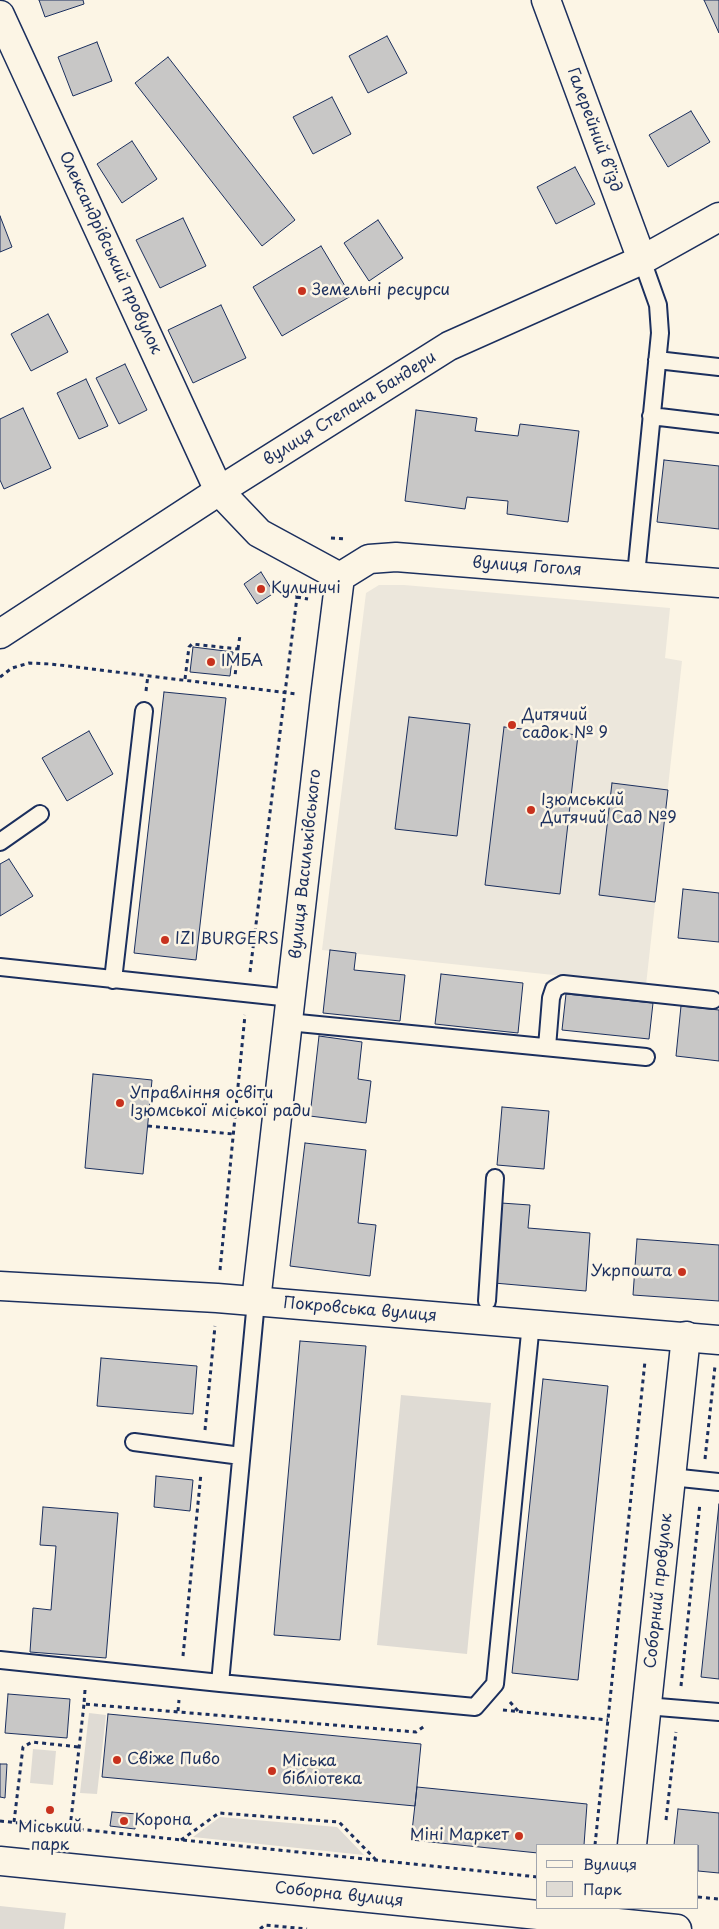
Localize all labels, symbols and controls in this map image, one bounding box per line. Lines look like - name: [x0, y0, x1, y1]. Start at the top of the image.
- street label: Галерейний в’їзд: [563, 65, 625, 195]
- street label: Олександрівський провулок: [55, 149, 165, 357]
- place label: Земельні ресурси: [312, 281, 450, 301]
- marker: Земельні ресурси: [296, 285, 308, 297]
- street label: вулиця Степана Бандери: [260, 348, 440, 470]
- street label: вулиця Гоголя: [472, 554, 582, 580]
- place label: Кулиничі: [271, 579, 341, 599]
- marker: Кулиничі: [255, 583, 267, 595]
- place label: ІМБА: [221, 652, 263, 672]
- marker: ІМБА: [205, 656, 217, 668]
- place label: Дитячий садок № 9: [522, 706, 608, 744]
- marker: Дитячий садок № 9: [506, 719, 518, 731]
- street label: вулиця Васильківського: [286, 768, 326, 960]
- place label: Ізюмський Дитячий Сад №9: [541, 791, 677, 829]
- marker: Ізюмський Дитячий Сад №9: [525, 804, 537, 816]
- place label: IZI BURGERS: [175, 930, 279, 950]
- marker: IZI BURGERS: [159, 934, 171, 946]
- place label: Управління освіти Ізюмської міської ради: [130, 1084, 311, 1122]
- marker: Управління освіти Ізюмської міської ради: [114, 1097, 126, 1109]
- place label: Укрпошта: [591, 1262, 672, 1282]
- marker: Укрпошта: [676, 1266, 688, 1278]
- street label: Покровська вулиця: [282, 1294, 438, 1326]
- street label: Соборний провулок: [641, 1512, 677, 1670]
- place label: Свіже Пиво: [127, 1750, 220, 1770]
- place label: Міська бiблiотека: [282, 1752, 362, 1790]
- marker: Свіже Пиво: [111, 1754, 123, 1766]
- marker: Міська бiблiотека: [266, 1765, 278, 1777]
- marker: Міський парк: [44, 1804, 56, 1816]
- place label: Корона: [134, 1811, 192, 1831]
- marker: Корона: [118, 1815, 130, 1827]
- place label: Міський парк: [18, 1818, 82, 1856]
- place label: Міні Маркет: [410, 1826, 509, 1846]
- marker: Міні Маркет: [513, 1830, 525, 1842]
- legend: [536, 1844, 699, 1909]
- text: Вулиця: [583, 1852, 637, 1875]
- text: Парк: [583, 1877, 622, 1900]
- street label: Соборна вулиця: [274, 1879, 404, 1911]

